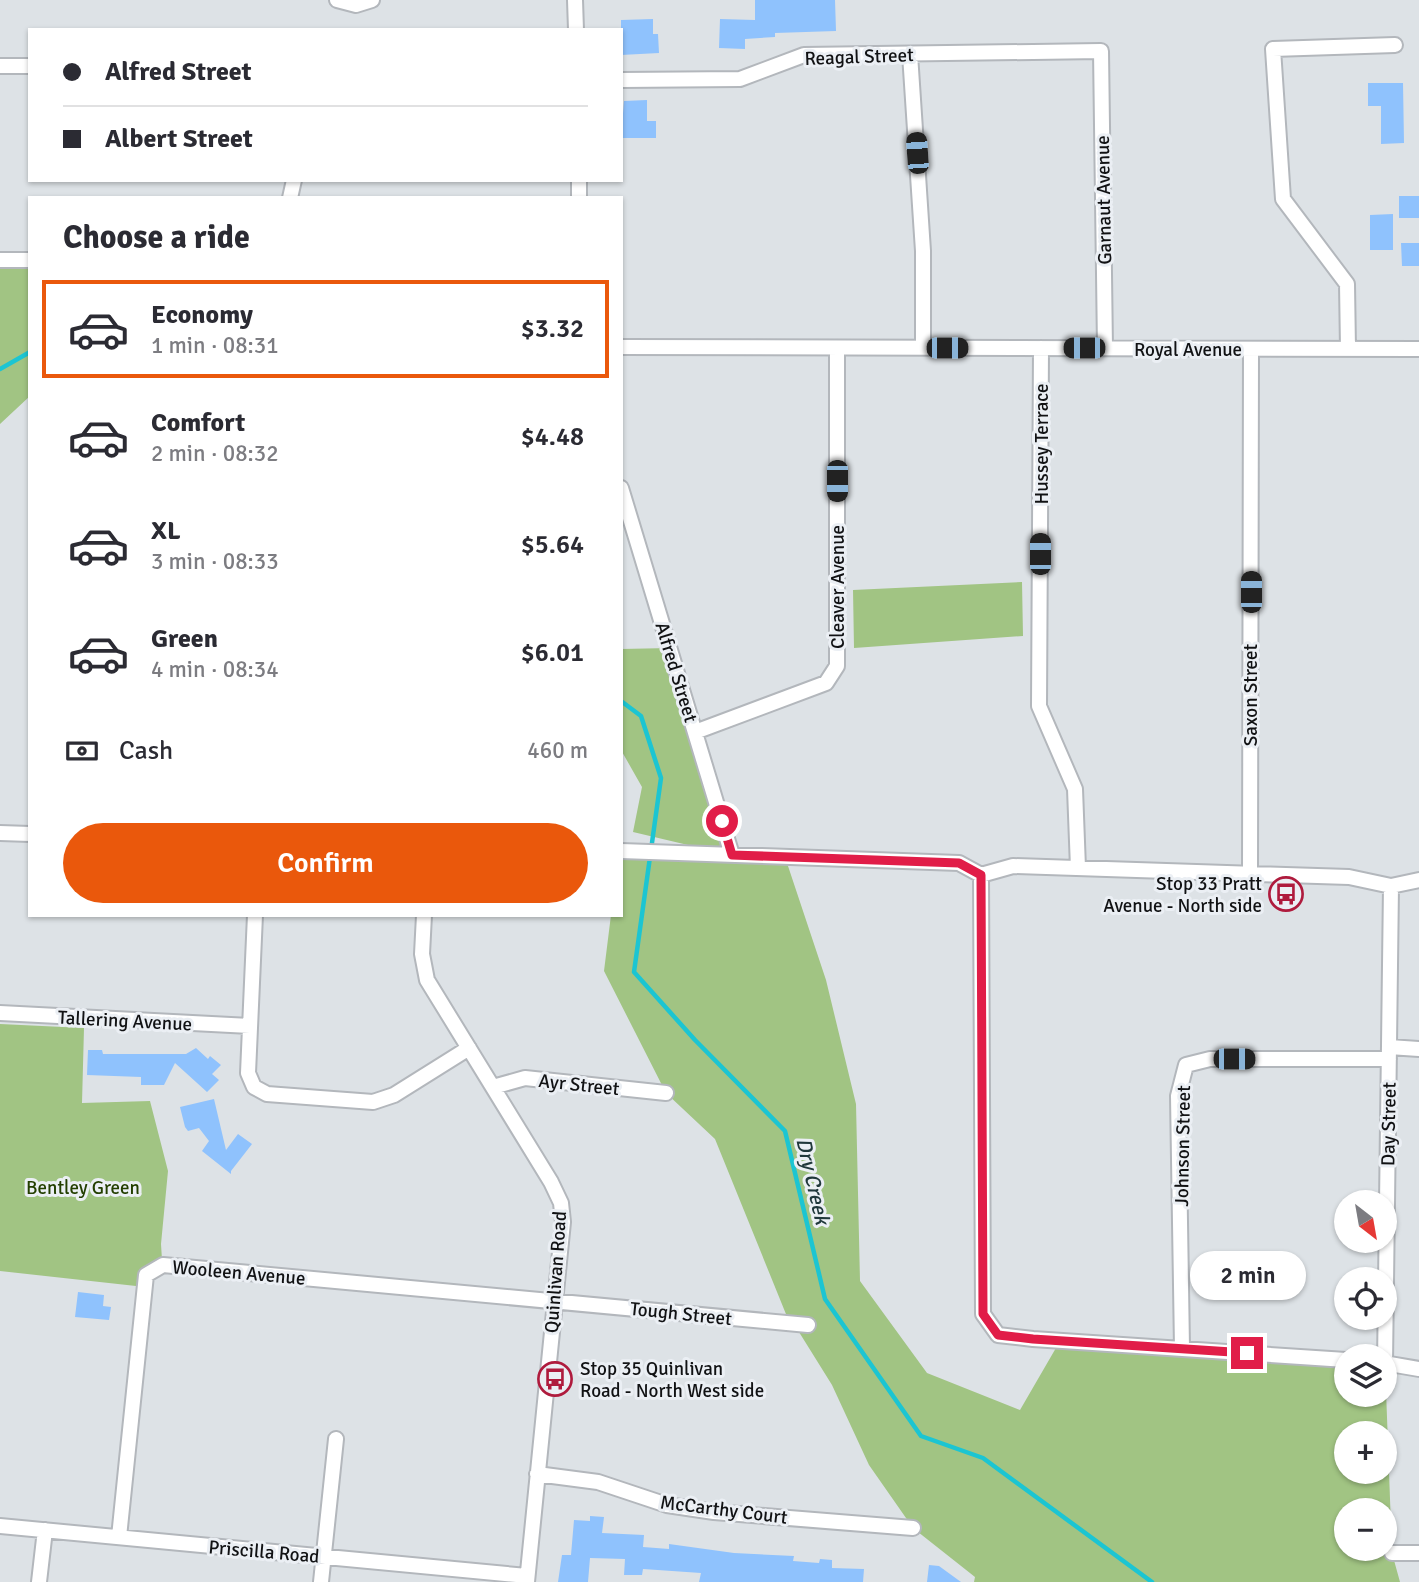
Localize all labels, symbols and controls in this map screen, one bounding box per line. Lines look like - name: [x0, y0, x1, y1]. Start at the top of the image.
- street label: Reagal Street: [804, 43, 914, 71]
- text: Alfred Street: [105, 56, 251, 88]
- text: Albert Street: [105, 123, 253, 155]
- car: [906, 131, 929, 175]
- street label: Garnaut Avenue: [1091, 135, 1117, 265]
- text: Choose a ride: [63, 218, 250, 257]
- icon: car: [67, 298, 130, 361]
- text: Economy: [151, 299, 253, 331]
- text: $3.32: [521, 313, 584, 345]
- text: 1 min · 08:31: [151, 331, 279, 360]
- car: [927, 338, 969, 359]
- car: [1064, 338, 1106, 359]
- street label: Royal Avenue: [1134, 338, 1242, 362]
- street label: Hussey Terrace: [1030, 383, 1054, 505]
- icon: car: [67, 406, 130, 469]
- text: Comfort: [151, 407, 245, 439]
- text: $4.48: [521, 421, 584, 453]
- text: 2 min · 08:32: [151, 439, 279, 468]
- car: [827, 460, 848, 502]
- icon: car: [67, 514, 130, 577]
- text: XL: [151, 515, 181, 547]
- street label: Cleaver Avenue: [826, 525, 850, 649]
- text: $5.64: [521, 529, 584, 561]
- car: [1030, 533, 1051, 575]
- text: 3 min · 08:33: [151, 547, 279, 576]
- car: [1241, 571, 1262, 613]
- street label: Alfred Street: [649, 619, 703, 726]
- icon: car: [67, 622, 130, 685]
- text: Green: [151, 623, 218, 655]
- text: $6.01: [521, 637, 584, 669]
- street label: Saxon Street: [1239, 643, 1263, 746]
- text: 4 min · 08:34: [151, 655, 279, 684]
- icon: cash: [63, 732, 101, 770]
- text: Cash: [119, 735, 173, 767]
- text: 460 m: [527, 736, 588, 765]
- route start: [706, 805, 738, 837]
- button: Confirm: [63, 823, 588, 903]
- place label: Stop 33 Pratt Avenue - North side: [1103, 872, 1262, 918]
- bus stop icon: Stop 33 Pratt Avenue - North side: [1267, 875, 1305, 913]
- street label: Tallering Avenue: [57, 1005, 193, 1036]
- car: [1214, 1049, 1256, 1070]
- street label: Ayr Street: [537, 1069, 621, 1101]
- street label: Day Street: [1376, 1081, 1402, 1166]
- street label: Johnson Street: [1170, 1085, 1196, 1207]
- water label: Dry Creek: [790, 1135, 836, 1229]
- park label: Bentley Green: [26, 1176, 140, 1200]
- north arrow: [1334, 1190, 1396, 1253]
- map controls: [1334, 1190, 1397, 1561]
- street label: Quinlivan Road: [540, 1210, 572, 1334]
- callout: 2 min: [1189, 1252, 1305, 1300]
- street label: Wooleen Avenue: [171, 1255, 306, 1291]
- text: 2 min: [1220, 1261, 1276, 1290]
- button: locate: [1334, 1267, 1397, 1330]
- street label: Tough Street: [629, 1297, 733, 1331]
- route end: [1231, 1337, 1263, 1369]
- button: layers: [1334, 1344, 1397, 1407]
- place label: Stop 35 Quinlivan Road - North West side: [580, 1357, 764, 1403]
- bus stop icon: Stop 35 Quinlivan Road - North West side: [536, 1360, 574, 1398]
- button: +: [1334, 1421, 1397, 1484]
- street label: McCarthy Court: [659, 1490, 789, 1530]
- button: −: [1334, 1498, 1397, 1561]
- street label: Priscilla Road: [208, 1535, 320, 1569]

